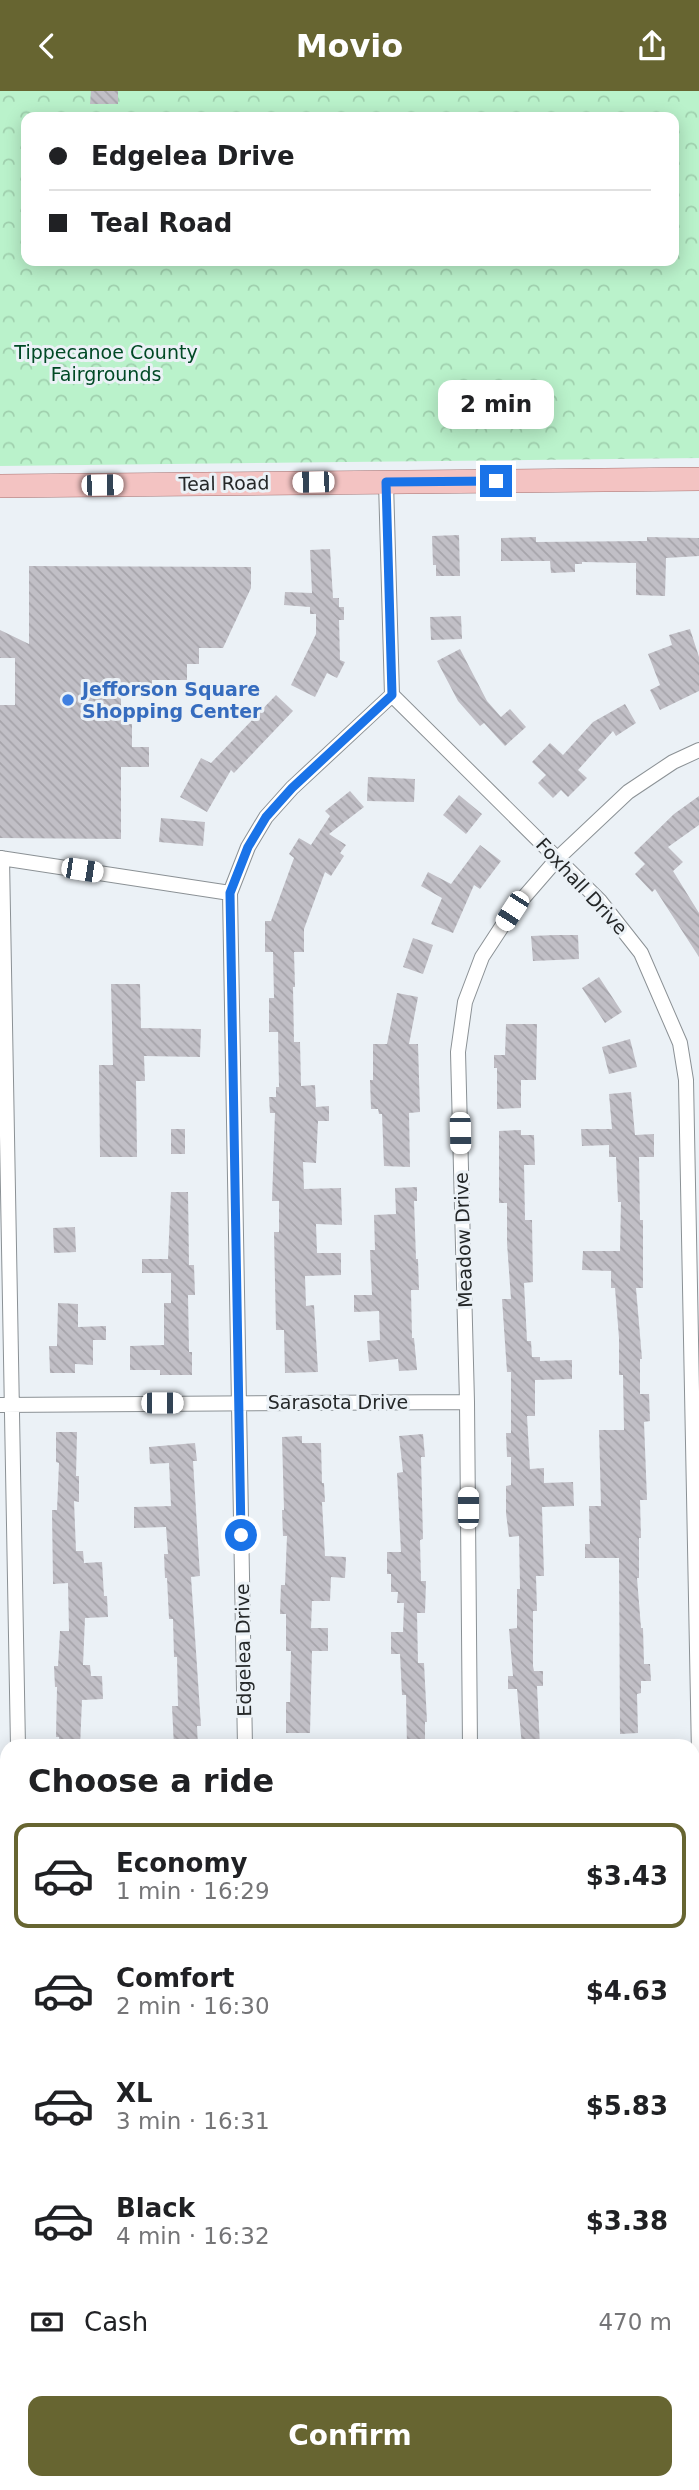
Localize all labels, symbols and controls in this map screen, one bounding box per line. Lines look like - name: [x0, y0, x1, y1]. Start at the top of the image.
- icon: back: [28, 27, 66, 65]
- text: Movio: [296, 27, 403, 65]
- icon: share: [633, 27, 671, 65]
- text: Edgelea Drive: [91, 141, 295, 171]
- text: Teal Road: [91, 208, 232, 238]
- park label: Tippecanoe County Fairgrounds: [13, 341, 198, 385]
- callout: 2 min: [438, 379, 554, 429]
- text: 2 min: [460, 391, 532, 417]
- route end: [480, 465, 512, 497]
- street label: Teal Road: [177, 471, 270, 495]
- car: [292, 471, 335, 493]
- car: [81, 474, 124, 496]
- place label: Jefforson Square Shopping Center: [80, 678, 262, 722]
- marker: Jefforson Square Shopping Center: [60, 692, 76, 708]
- street label: Foxhall Drive: [532, 833, 632, 939]
- car: [60, 856, 105, 884]
- car: [492, 888, 533, 934]
- car: [450, 1112, 471, 1154]
- street label: Meadow Drive: [450, 1172, 476, 1308]
- street label: Sarasota Drive: [268, 1391, 408, 1413]
- car: [142, 1393, 184, 1414]
- car: [458, 1487, 479, 1529]
- route start: [225, 1519, 257, 1551]
- street label: Edgelea Drive: [231, 1583, 255, 1717]
- text: Choose a ride: [28, 1762, 274, 1800]
- icon: car: [32, 1844, 95, 1907]
- text: Economy: [116, 1848, 247, 1878]
- text: $3.43: [586, 1861, 668, 1891]
- text: 1 min · 16:29: [116, 1878, 270, 1904]
- icon: car: [32, 1959, 95, 2022]
- text: Comfort: [116, 1963, 234, 1993]
- text: $4.63: [586, 1976, 668, 2006]
- text: 2 min · 16:30: [116, 1993, 270, 2019]
- icon: car: [32, 2074, 95, 2137]
- text: XL: [116, 2078, 153, 2108]
- text: $5.83: [586, 2091, 668, 2121]
- text: 3 min · 16:31: [116, 2108, 270, 2134]
- icon: car: [32, 2189, 95, 2252]
- text: Black: [116, 2193, 195, 2223]
- text: $3.38: [586, 2206, 668, 2236]
- text: 4 min · 16:32: [116, 2223, 270, 2249]
- icon: cash: [28, 2303, 66, 2341]
- text: Cash: [84, 2307, 148, 2337]
- text: 470 m: [598, 2309, 672, 2335]
- button: Confirm: [28, 2396, 672, 2476]

